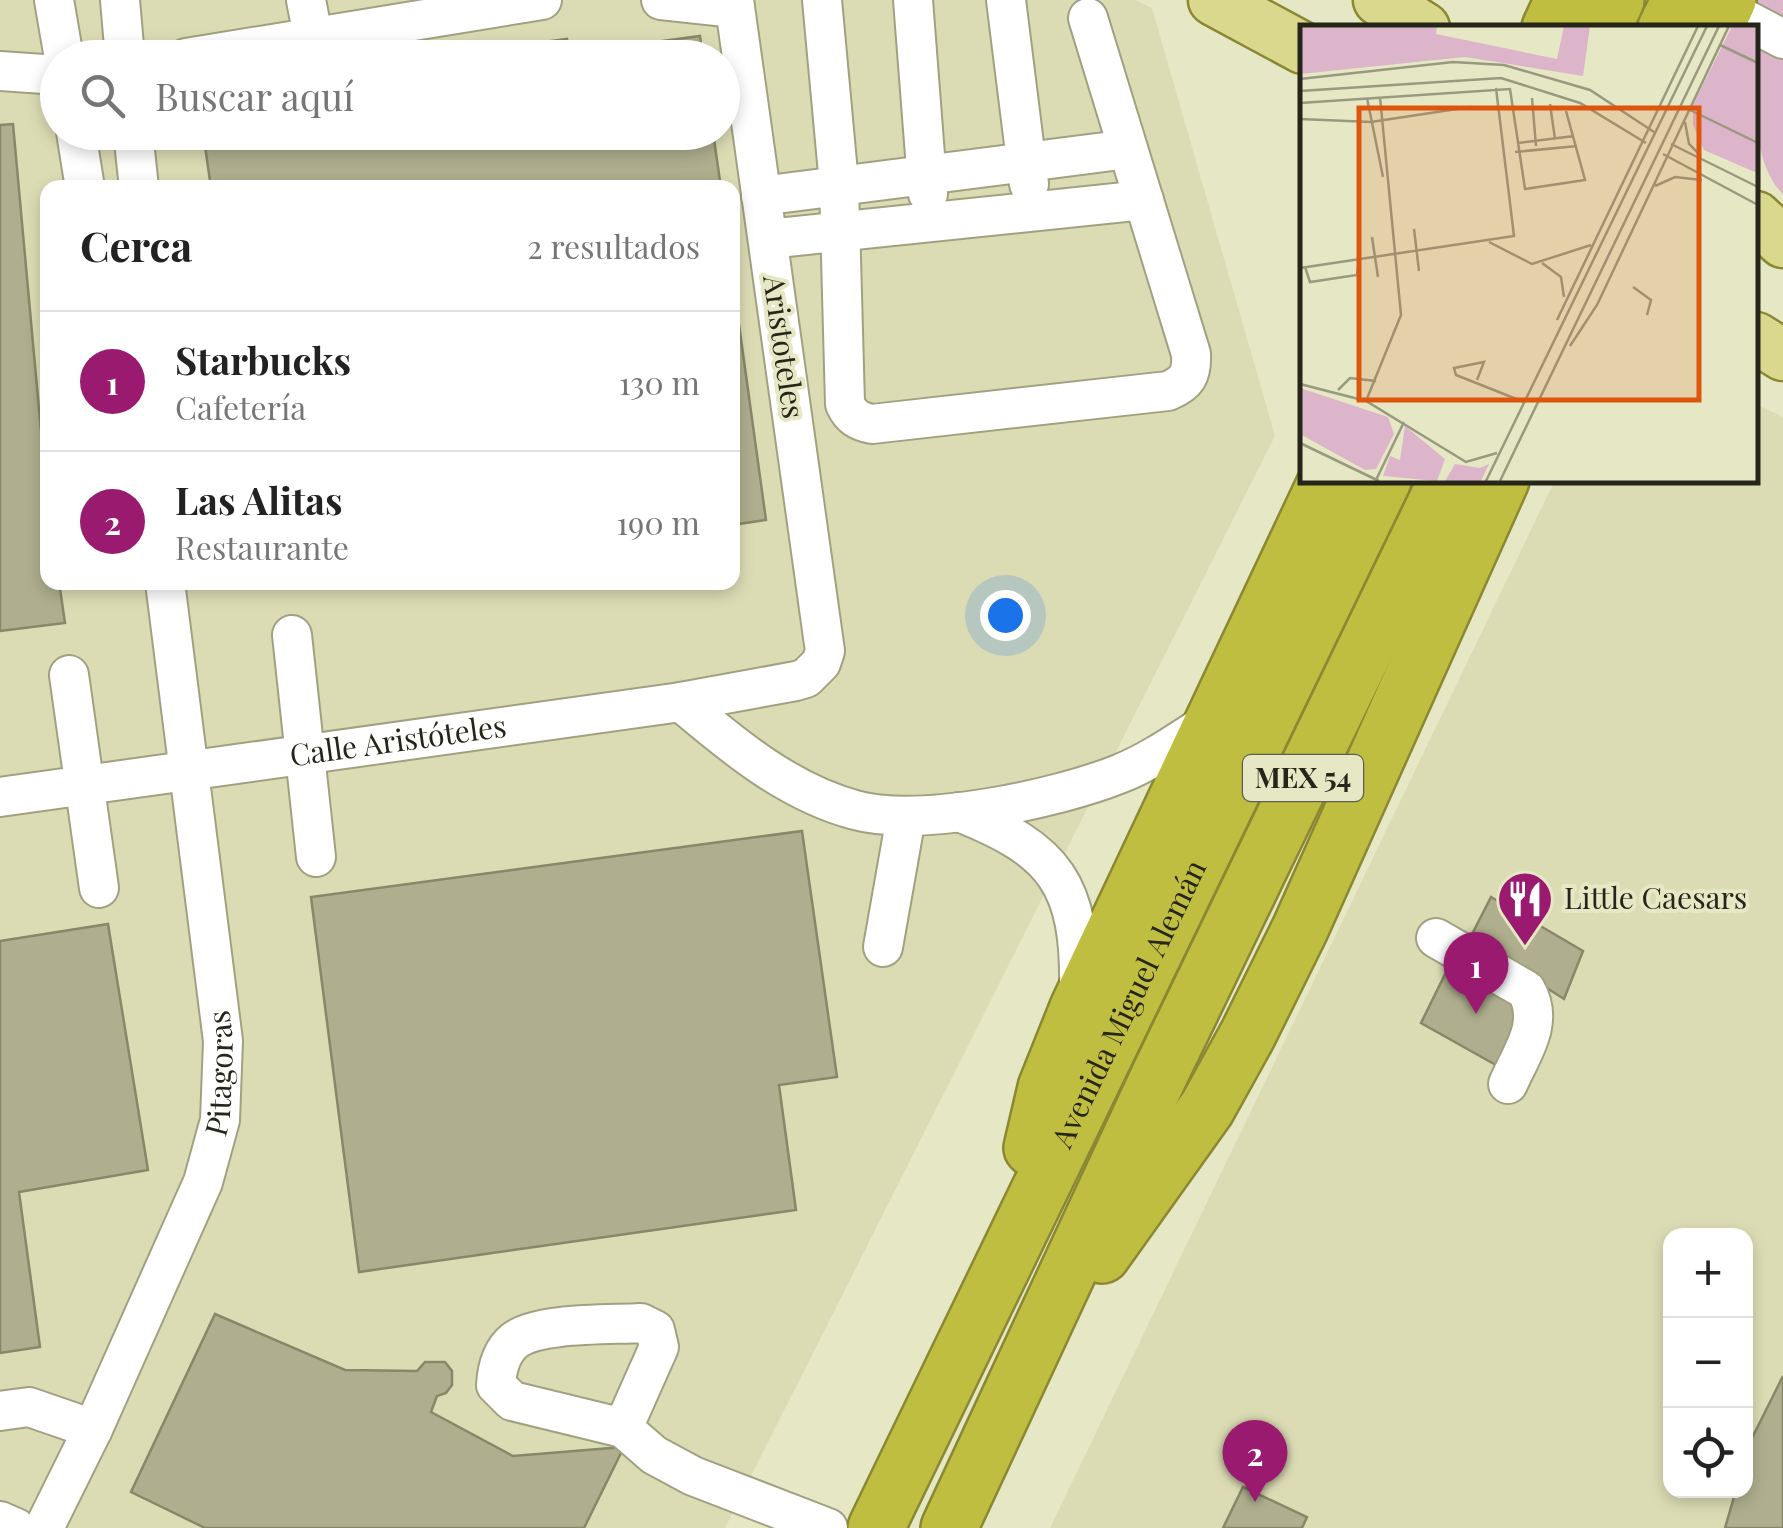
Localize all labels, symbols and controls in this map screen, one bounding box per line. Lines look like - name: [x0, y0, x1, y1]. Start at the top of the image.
- inset map: [1300, 25, 1758, 482]
- search box: [40, 40, 740, 150]
- icon: search: [75, 68, 130, 123]
- text: Buscar aquí: [155, 70, 354, 121]
- text: Cerca: [80, 217, 192, 273]
- text: 2 resultados: [527, 224, 700, 267]
- street label: Aristoteles: [755, 272, 815, 421]
- text: Starbucks: [175, 334, 351, 385]
- text: 1: [106, 360, 119, 403]
- text: 130 m: [619, 360, 700, 403]
- text: Cafetería: [175, 385, 306, 428]
- text: Las Alitas: [175, 474, 343, 525]
- text: 2: [104, 500, 121, 543]
- text: 190 m: [616, 500, 700, 543]
- text: Restaurante: [175, 525, 349, 568]
- your location: [980, 590, 1031, 641]
- street label: Calle Aristóteles: [287, 705, 509, 774]
- road number: MEX 54: [1243, 755, 1363, 801]
- street label: Avenida Miguel Alemán: [1041, 853, 1214, 1155]
- restaurant icon: Little Caesars: [1495, 869, 1555, 948]
- place label: Little Caesars: [1564, 877, 1747, 917]
- pin: 1: [1444, 932, 1508, 1014]
- street label: Pitagoras: [195, 1008, 241, 1140]
- map controls: [1663, 1228, 1753, 1498]
- button: +: [1663, 1228, 1753, 1318]
- button: −: [1663, 1318, 1753, 1408]
- button: locate: [1663, 1408, 1753, 1498]
- pin: 2: [1222, 1420, 1288, 1502]

